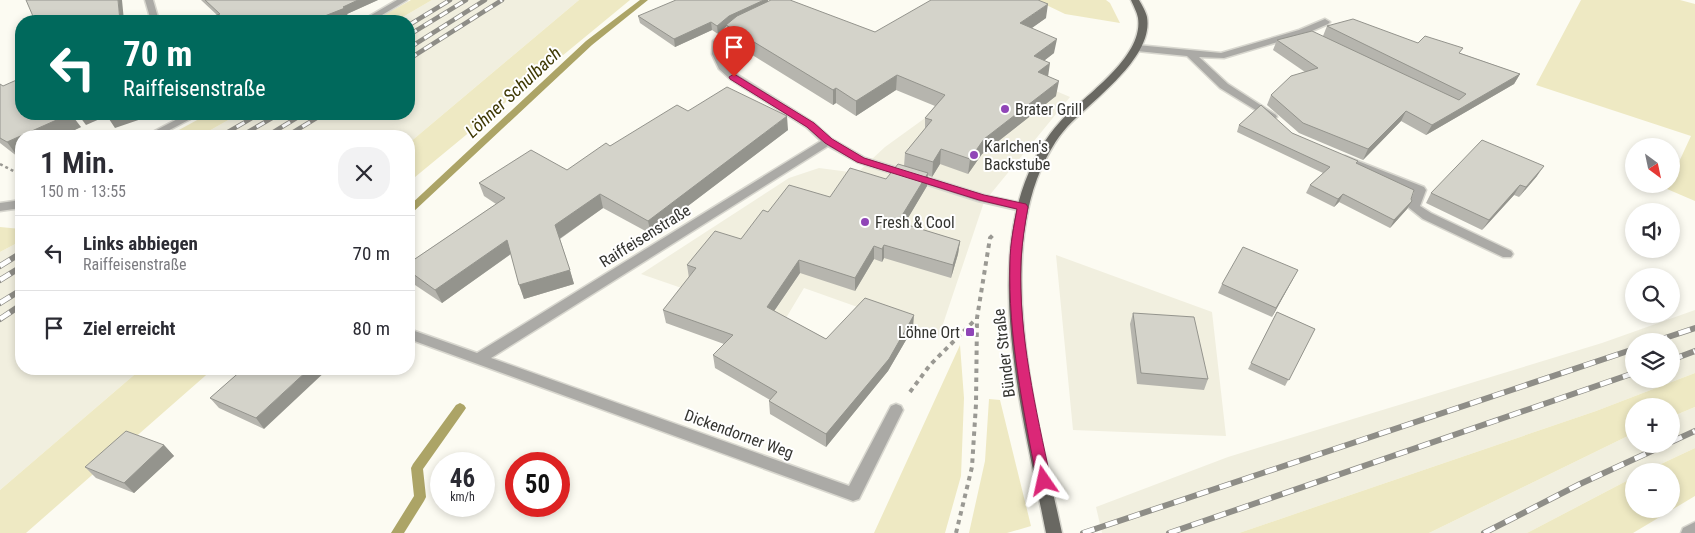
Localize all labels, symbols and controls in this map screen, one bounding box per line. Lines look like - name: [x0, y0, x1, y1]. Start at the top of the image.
- pin: [713, 26, 755, 77]
- icon: arrive: [720, 33, 748, 61]
- text: 70 m: [123, 34, 192, 75]
- icon: left: [40, 35, 105, 100]
- water label: Löhner Schulbach: [461, 42, 565, 142]
- text: Raiffeisenstraße: [123, 76, 265, 101]
- place label: Brater Grill: [1015, 100, 1082, 119]
- marker: Brater Grill: [999, 103, 1011, 115]
- place label: Karlchen's Backstube: [984, 137, 1050, 174]
- north arrow: [1625, 138, 1680, 192]
- map controls: [1625, 138, 1680, 518]
- text: 1 Min.: [40, 145, 115, 180]
- button: close: [338, 147, 390, 199]
- marker: Karlchen's Backstube: [968, 149, 980, 161]
- text: 150 m · 13:55: [40, 182, 126, 201]
- street label: Raiffeisenstraße: [596, 200, 694, 272]
- button: sound: [1625, 203, 1680, 258]
- place label: Fresh & Cool: [875, 213, 955, 232]
- marker: Fresh & Cool: [859, 216, 871, 228]
- text: Links abbiegen: [83, 232, 198, 255]
- icon: left: [40, 239, 68, 267]
- text: 70 m: [353, 242, 390, 265]
- text: Raiffeisenstraße: [83, 255, 187, 274]
- button: search: [1625, 268, 1680, 323]
- street label: Bünder Straße: [989, 308, 1019, 398]
- icon: arrive: [40, 314, 68, 342]
- text: Ziel erreicht: [83, 317, 175, 340]
- text: 80 m: [353, 317, 390, 340]
- place label: Löhne Ort: [898, 323, 960, 342]
- marker: Löhne Ort: [964, 326, 976, 338]
- button: layers: [1625, 333, 1680, 388]
- button: +: [1625, 398, 1680, 453]
- street label: Dickendorner Weg: [682, 405, 796, 463]
- speed limit sign: 50: [505, 452, 570, 517]
- position arrow: [1017, 454, 1069, 506]
- button: −: [1625, 463, 1680, 518]
- text: 46: [450, 464, 475, 493]
- text: km/h: [450, 490, 475, 504]

